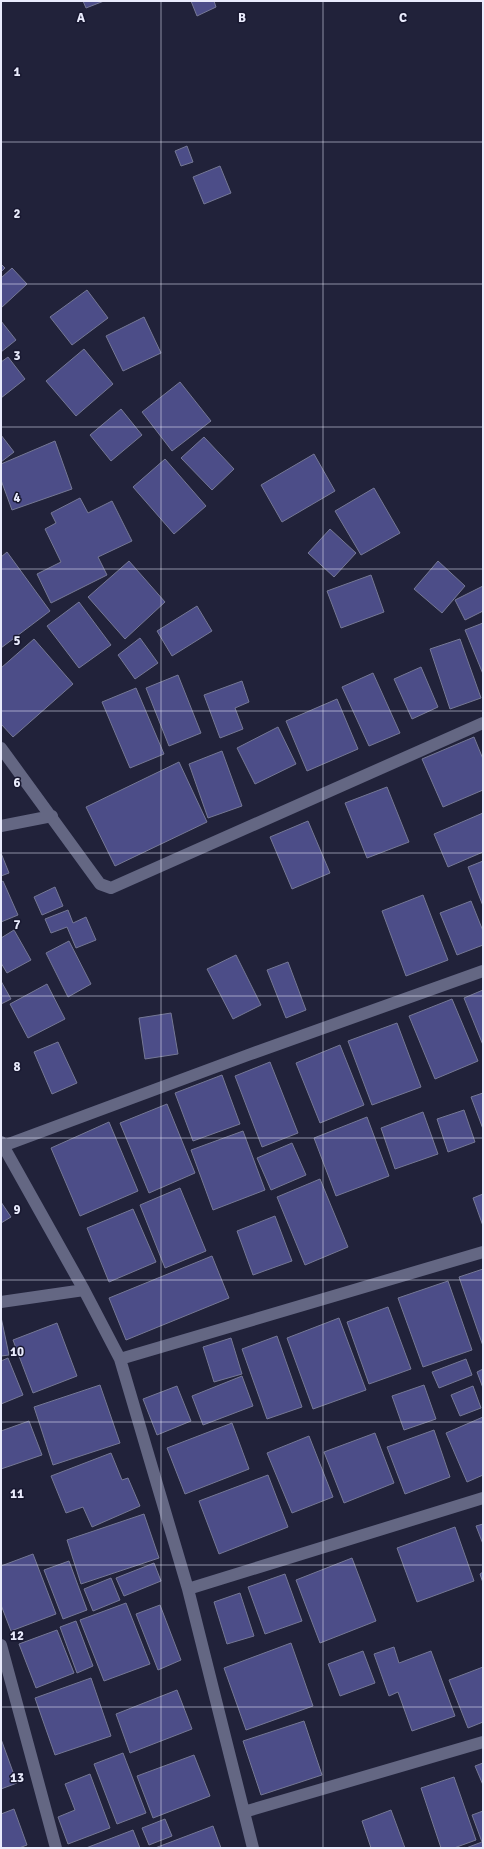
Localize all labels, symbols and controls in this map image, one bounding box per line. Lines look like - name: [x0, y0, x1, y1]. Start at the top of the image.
- text: A: [77, 10, 86, 26]
- text: B: [238, 10, 246, 26]
- text: C: [399, 10, 407, 26]
- text: 1: [13, 64, 21, 80]
- text: 2: [13, 206, 21, 222]
- text: 3: [13, 348, 21, 364]
- text: 4: [13, 490, 21, 506]
- text: 5: [13, 633, 21, 649]
- text: 6: [13, 775, 21, 791]
- text: 7: [13, 917, 21, 933]
- text: 8: [13, 1059, 21, 1075]
- text: 9: [13, 1202, 21, 1218]
- text: 10: [10, 1344, 24, 1360]
- text: 11: [10, 1486, 24, 1502]
- text: 12: [10, 1628, 24, 1644]
- text: 13: [10, 1770, 24, 1786]

